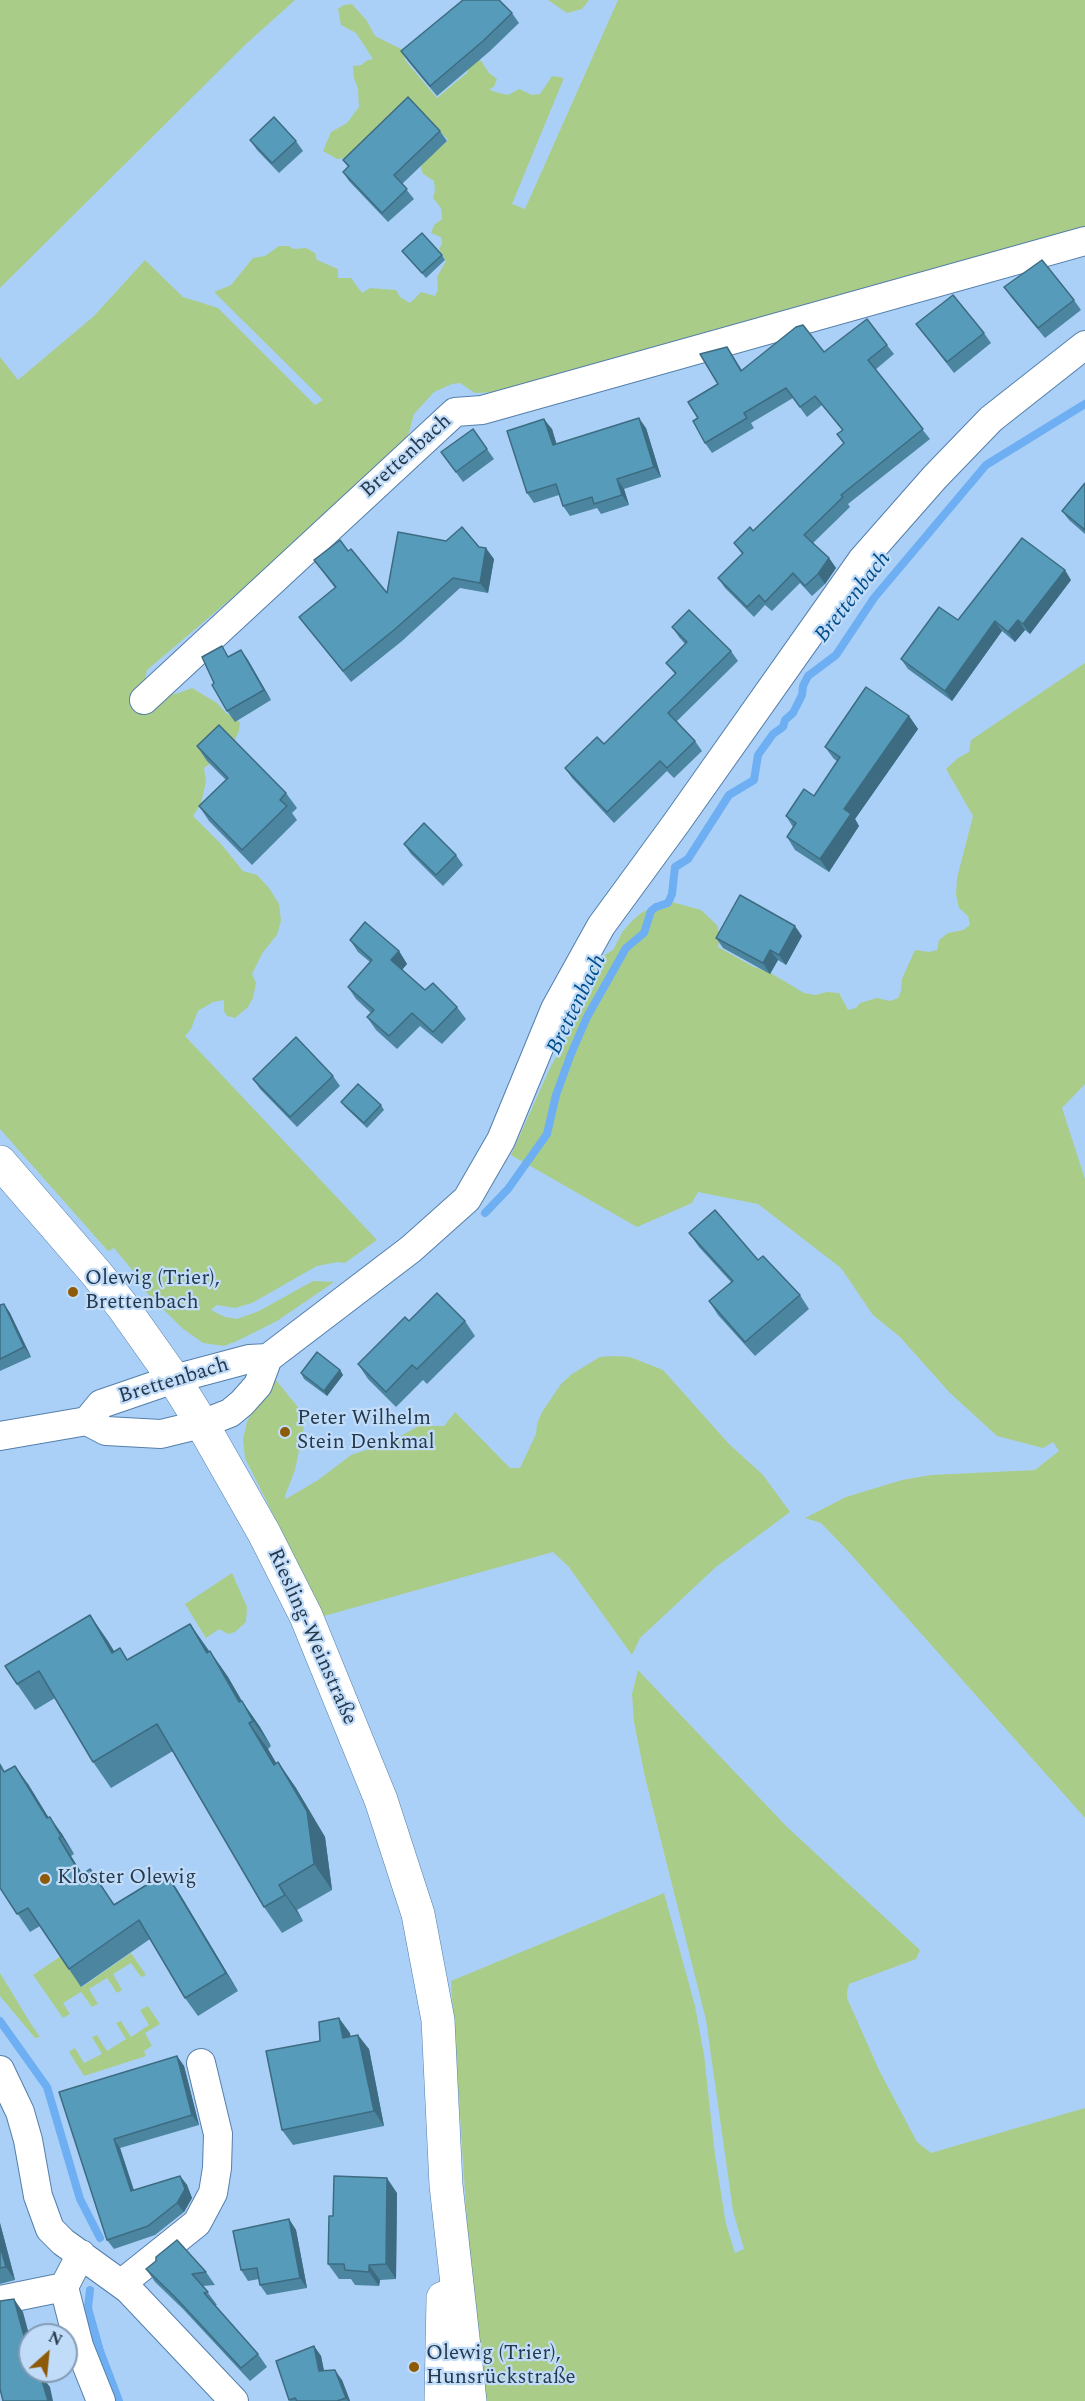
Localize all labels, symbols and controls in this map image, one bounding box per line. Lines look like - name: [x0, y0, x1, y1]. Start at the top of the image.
- street label: Brettenbach: [356, 410, 458, 504]
- water label: Brettenbach: [810, 547, 898, 649]
- water label: Brettenbach: [542, 951, 614, 1059]
- place label: Olewig (Trier), Brettenbach: [85, 1267, 220, 1317]
- marker: Olewig (Trier), Brettenbach: [66, 1285, 80, 1299]
- street label: Brettenbach: [116, 1353, 232, 1411]
- place label: Peter Wilhelm Stein Denkmal: [297, 1407, 435, 1457]
- marker: Peter Wilhelm Stein Denkmal: [278, 1425, 292, 1439]
- street label: Riesling-Weinstraße: [261, 1545, 361, 1729]
- place label: Kloster Olewig: [57, 1866, 196, 1892]
- marker: Kloster Olewig: [38, 1872, 52, 1886]
- north arrow: [18, 2323, 78, 2383]
- text: N: [44, 2325, 67, 2352]
- place label: Olewig (Trier), Hunsrückstraße: [426, 2342, 576, 2392]
- marker: Olewig (Trier), Hunsrückstraße: [407, 2360, 421, 2374]

